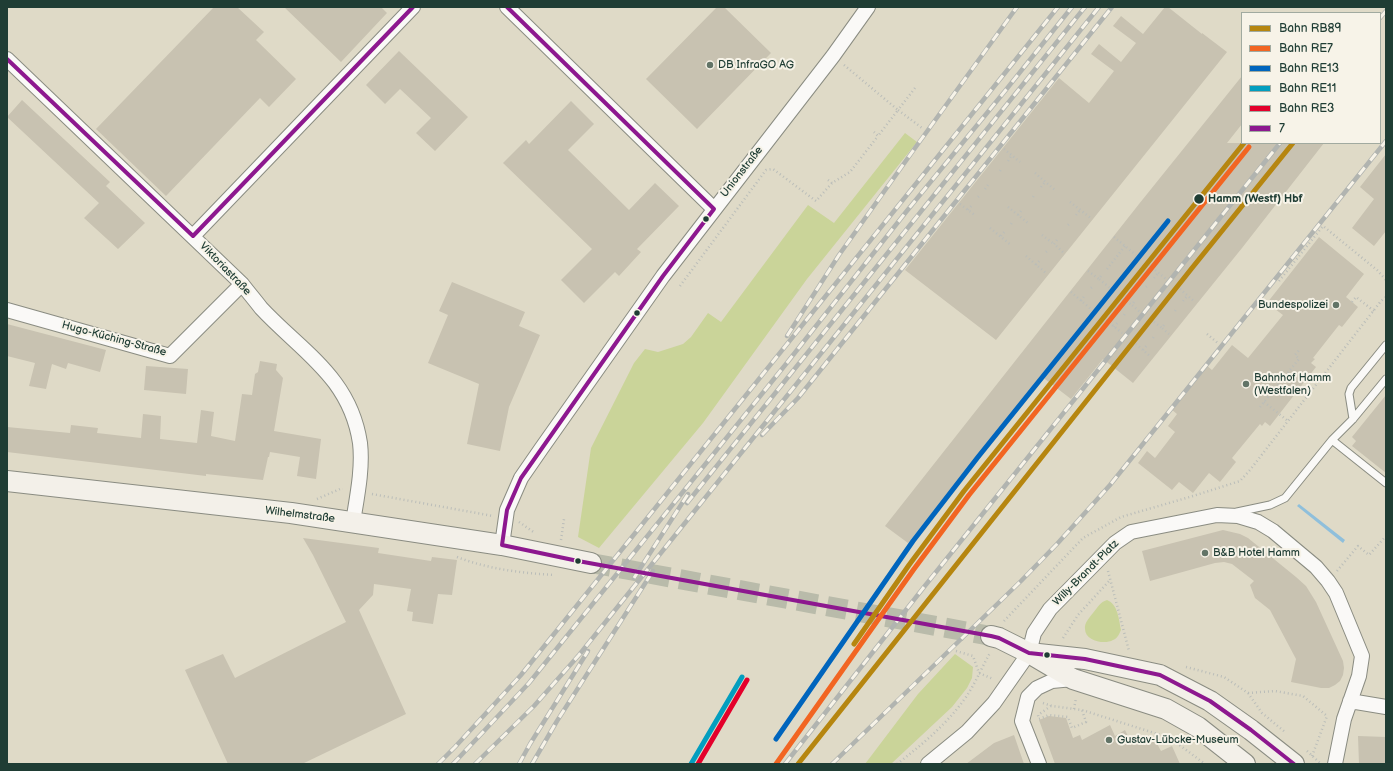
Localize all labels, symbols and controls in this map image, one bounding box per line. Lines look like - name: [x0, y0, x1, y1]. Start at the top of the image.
- legend: [1241, 12, 1381, 144]
- text: Bahn RB89: [1279, 21, 1341, 36]
- text: Bahn RE7: [1279, 41, 1333, 56]
- place label: DB InfraGO AG: [718, 58, 794, 72]
- marker: DB InfraGO AG: [705, 60, 715, 70]
- text: Bahn RE13: [1279, 61, 1339, 76]
- text: Bahn RE11: [1279, 81, 1336, 96]
- text: Bahn RE3: [1279, 101, 1334, 116]
- text: 7: [1279, 121, 1285, 136]
- street label: Unionstraße: [718, 144, 766, 200]
- marker: Hamm (Westf) Hbf: [1192, 192, 1206, 206]
- place label: Hamm (Westf) Hbf: [1208, 192, 1303, 206]
- unlabelled marker: [701, 214, 711, 224]
- street label: Viktoriastraße: [196, 240, 254, 298]
- place label: Bundespolizei: [1258, 298, 1328, 312]
- marker: Bundespolizei: [1331, 300, 1341, 310]
- unlabelled marker: [632, 308, 642, 318]
- street label: Hugo-Küching-Straße: [60, 319, 168, 359]
- place label: Bahnhof Hamm (Westfalen): [1254, 371, 1331, 397]
- marker: Bahnhof Hamm (Westfalen): [1241, 379, 1251, 389]
- street label: Wilhelmstraße: [264, 504, 336, 526]
- street label: Willy-Brandt-Platz: [1050, 537, 1122, 609]
- place label: B&B Hotel Hamm: [1213, 546, 1300, 560]
- marker: B&B Hotel Hamm: [1200, 548, 1210, 558]
- unlabelled marker: [573, 556, 583, 566]
- unlabelled marker: [1042, 650, 1052, 660]
- place label: Gustav-Lübcke-Museum: [1117, 733, 1239, 747]
- marker: Gustav-Lübcke-Museum: [1104, 735, 1114, 745]

